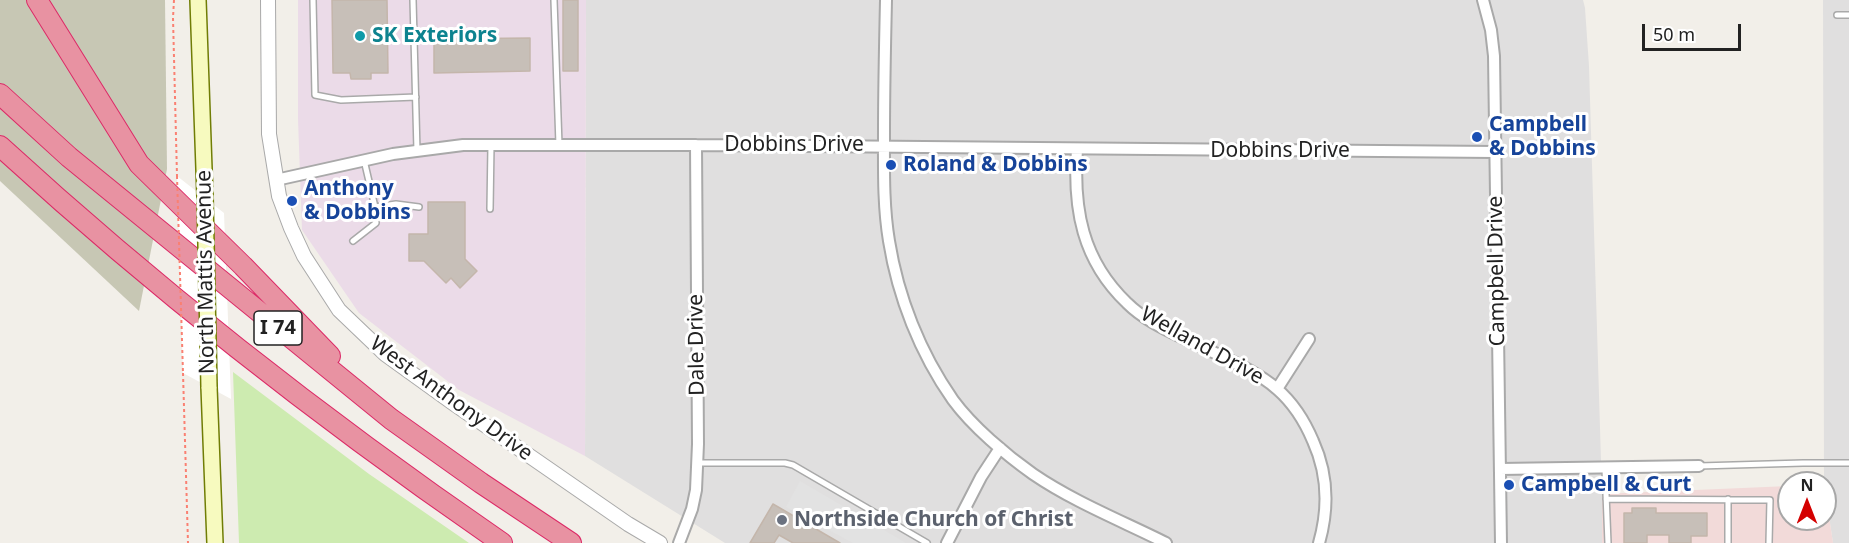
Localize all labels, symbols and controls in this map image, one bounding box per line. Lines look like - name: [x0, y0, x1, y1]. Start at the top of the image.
- scale bar: [1645, 12, 1744, 50]
- text: 50 m: [1653, 22, 1695, 46]
- place label: SK Exteriors: [372, 23, 497, 49]
- marker: SK Exteriors: [353, 29, 367, 43]
- place label: Campbell & Dobbins: [1489, 112, 1596, 162]
- marker: Campbell & Dobbins: [1470, 130, 1484, 144]
- street label: Dobbins Drive: [724, 132, 864, 158]
- street label: Dobbins Drive: [1210, 138, 1350, 164]
- place label: Roland & Dobbins: [903, 152, 1088, 178]
- marker: Roland & Dobbins: [884, 158, 898, 172]
- street label: North Mattis Avenue: [192, 170, 220, 374]
- place label: Anthony & Dobbins: [304, 176, 411, 226]
- marker: Anthony & Dobbins: [285, 194, 299, 208]
- street label: Campbell Drive: [1483, 195, 1511, 347]
- street label: Dale Drive: [684, 294, 710, 396]
- street label: Welland Drive: [1136, 302, 1268, 390]
- road number: I 74: [254, 311, 302, 345]
- street label: West Anthony Drive: [365, 332, 537, 466]
- north arrow: [1777, 471, 1837, 531]
- place label: Campbell & Curt: [1521, 472, 1691, 498]
- text: N: [1800, 474, 1814, 496]
- marker: Campbell & Curt: [1502, 478, 1516, 492]
- place label: Northside Church of Christ: [794, 507, 1073, 533]
- marker: Northside Church of Christ: [775, 513, 789, 527]

